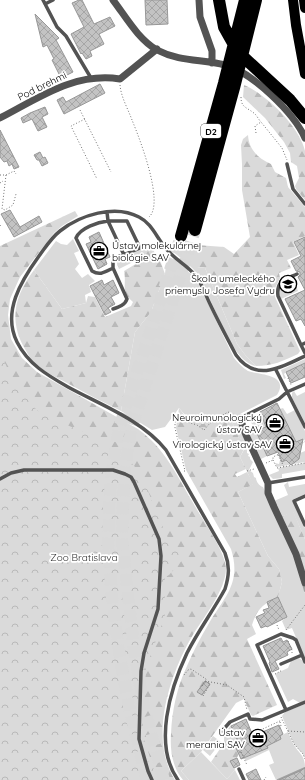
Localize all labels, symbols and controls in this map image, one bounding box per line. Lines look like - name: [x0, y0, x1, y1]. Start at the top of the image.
- street label: Pod brehmi: [15, 69, 69, 103]
- road number: D2: [201, 124, 221, 138]
- place label: Ústav molekulárnej biológie SAV: [112, 239, 202, 264]
- office icon: Ústav molekulárnej biológie SAV: [89, 241, 109, 261]
- place label: Škola umeleckého priemyslu Josefa Vydru: [165, 272, 275, 297]
- school or university icon: Škola umeleckého priemyslu Josefa Vydru: [278, 274, 298, 294]
- place label: Neuroimunologický ústav SAV: [172, 411, 262, 436]
- office icon: Neuroimunologický ústav SAV: [265, 413, 285, 433]
- office icon: Virologický ústav SAV: [275, 434, 295, 454]
- place label: Virologický ústav SAV: [172, 438, 272, 451]
- park label: Zoo Bratislava: [50, 551, 118, 564]
- place label: Ústav merania SAV: [186, 726, 245, 751]
- office icon: Ústav merania SAV: [248, 728, 268, 748]

